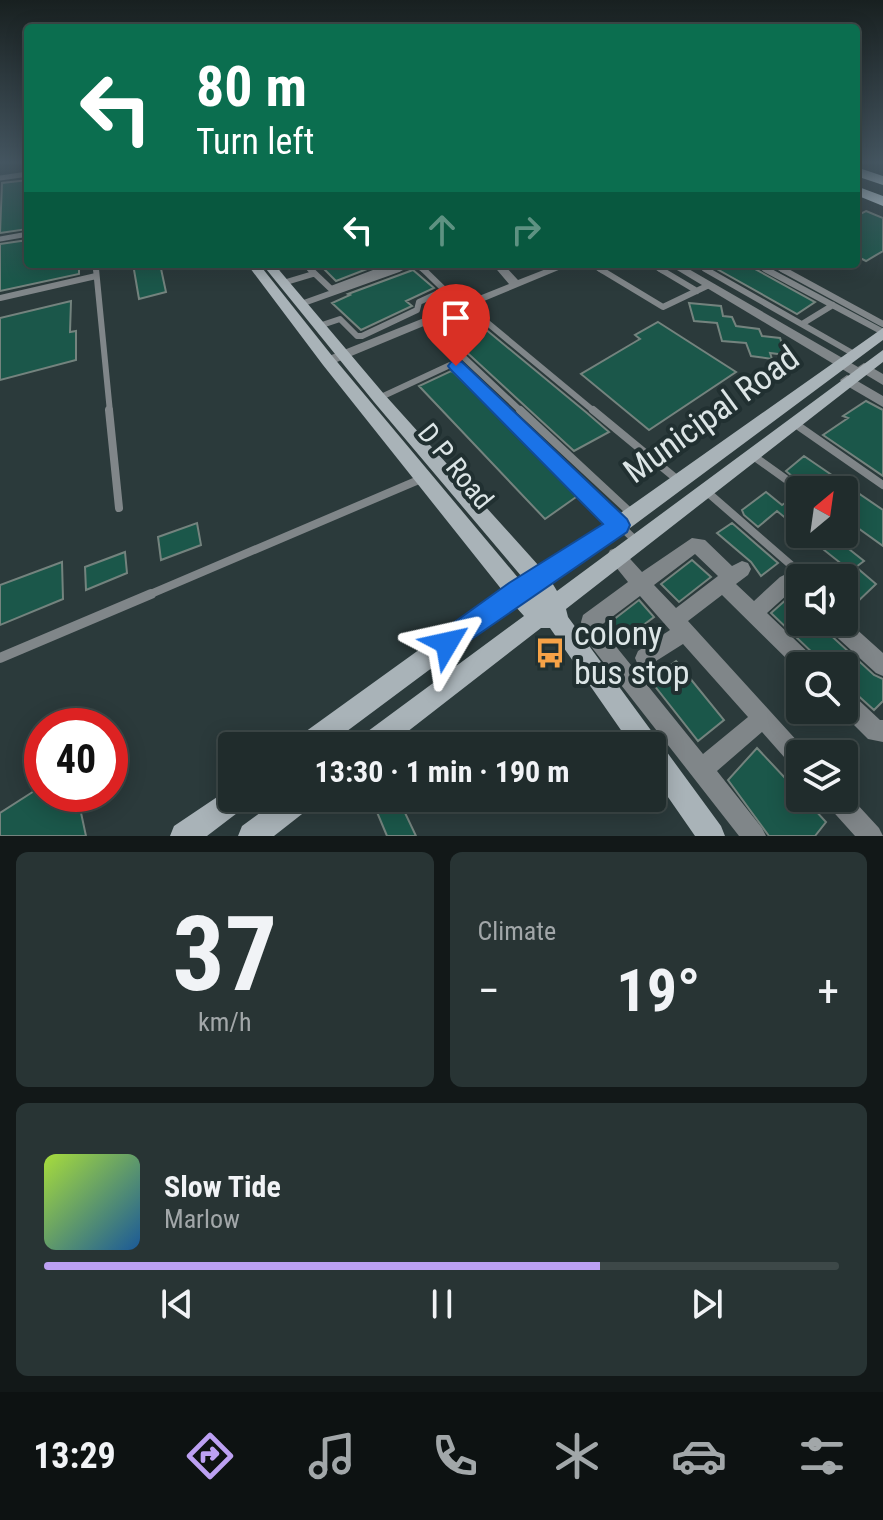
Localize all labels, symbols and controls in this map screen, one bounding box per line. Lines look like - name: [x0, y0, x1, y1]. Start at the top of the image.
- text: 80 m: [196, 54, 307, 120]
- icon: left: [64, 56, 168, 160]
- text: Turn left: [196, 121, 314, 163]
- icon: left: [336, 208, 380, 252]
- icon: ahead: [420, 208, 464, 252]
- icon: right: [504, 208, 548, 252]
- pin: [422, 284, 490, 366]
- icon: arrive: [434, 296, 478, 340]
- street label: Municipal Road: [616, 337, 806, 491]
- street label: D P Road: [411, 417, 500, 516]
- north arrow: [786, 476, 858, 548]
- map controls: [786, 476, 858, 812]
- button: sound: [786, 564, 858, 636]
- position arrow: [405, 601, 489, 685]
- place label: colony bus stop: [574, 613, 690, 692]
- bus stop icon: colony bus stop: [533, 636, 567, 670]
- button: search: [786, 652, 858, 724]
- speed limit sign: 40: [24, 708, 128, 812]
- button: layers: [786, 740, 858, 812]
- text: 13:30 · 1 min · 190 m: [315, 754, 569, 789]
- text: 37: [172, 894, 277, 1015]
- text: Climate: [478, 916, 556, 946]
- text: 19°: [616, 955, 700, 1026]
- text: −: [478, 965, 500, 1017]
- text: +: [817, 965, 839, 1017]
- text: km/h: [198, 1007, 252, 1037]
- text: Slow Tide: [164, 1169, 281, 1204]
- text: Marlow: [164, 1204, 240, 1234]
- icon: previous: [155, 1282, 199, 1326]
- icon: pause: [420, 1282, 464, 1326]
- icon: next: [685, 1282, 729, 1326]
- icon: directions: [182, 1428, 238, 1484]
- icon: music: [304, 1428, 360, 1484]
- icon: phone: [427, 1428, 483, 1484]
- icon: climate: [549, 1428, 605, 1484]
- icon: car: [671, 1428, 727, 1484]
- icon: filters: [794, 1428, 850, 1484]
- text: 13:29: [33, 1435, 116, 1477]

